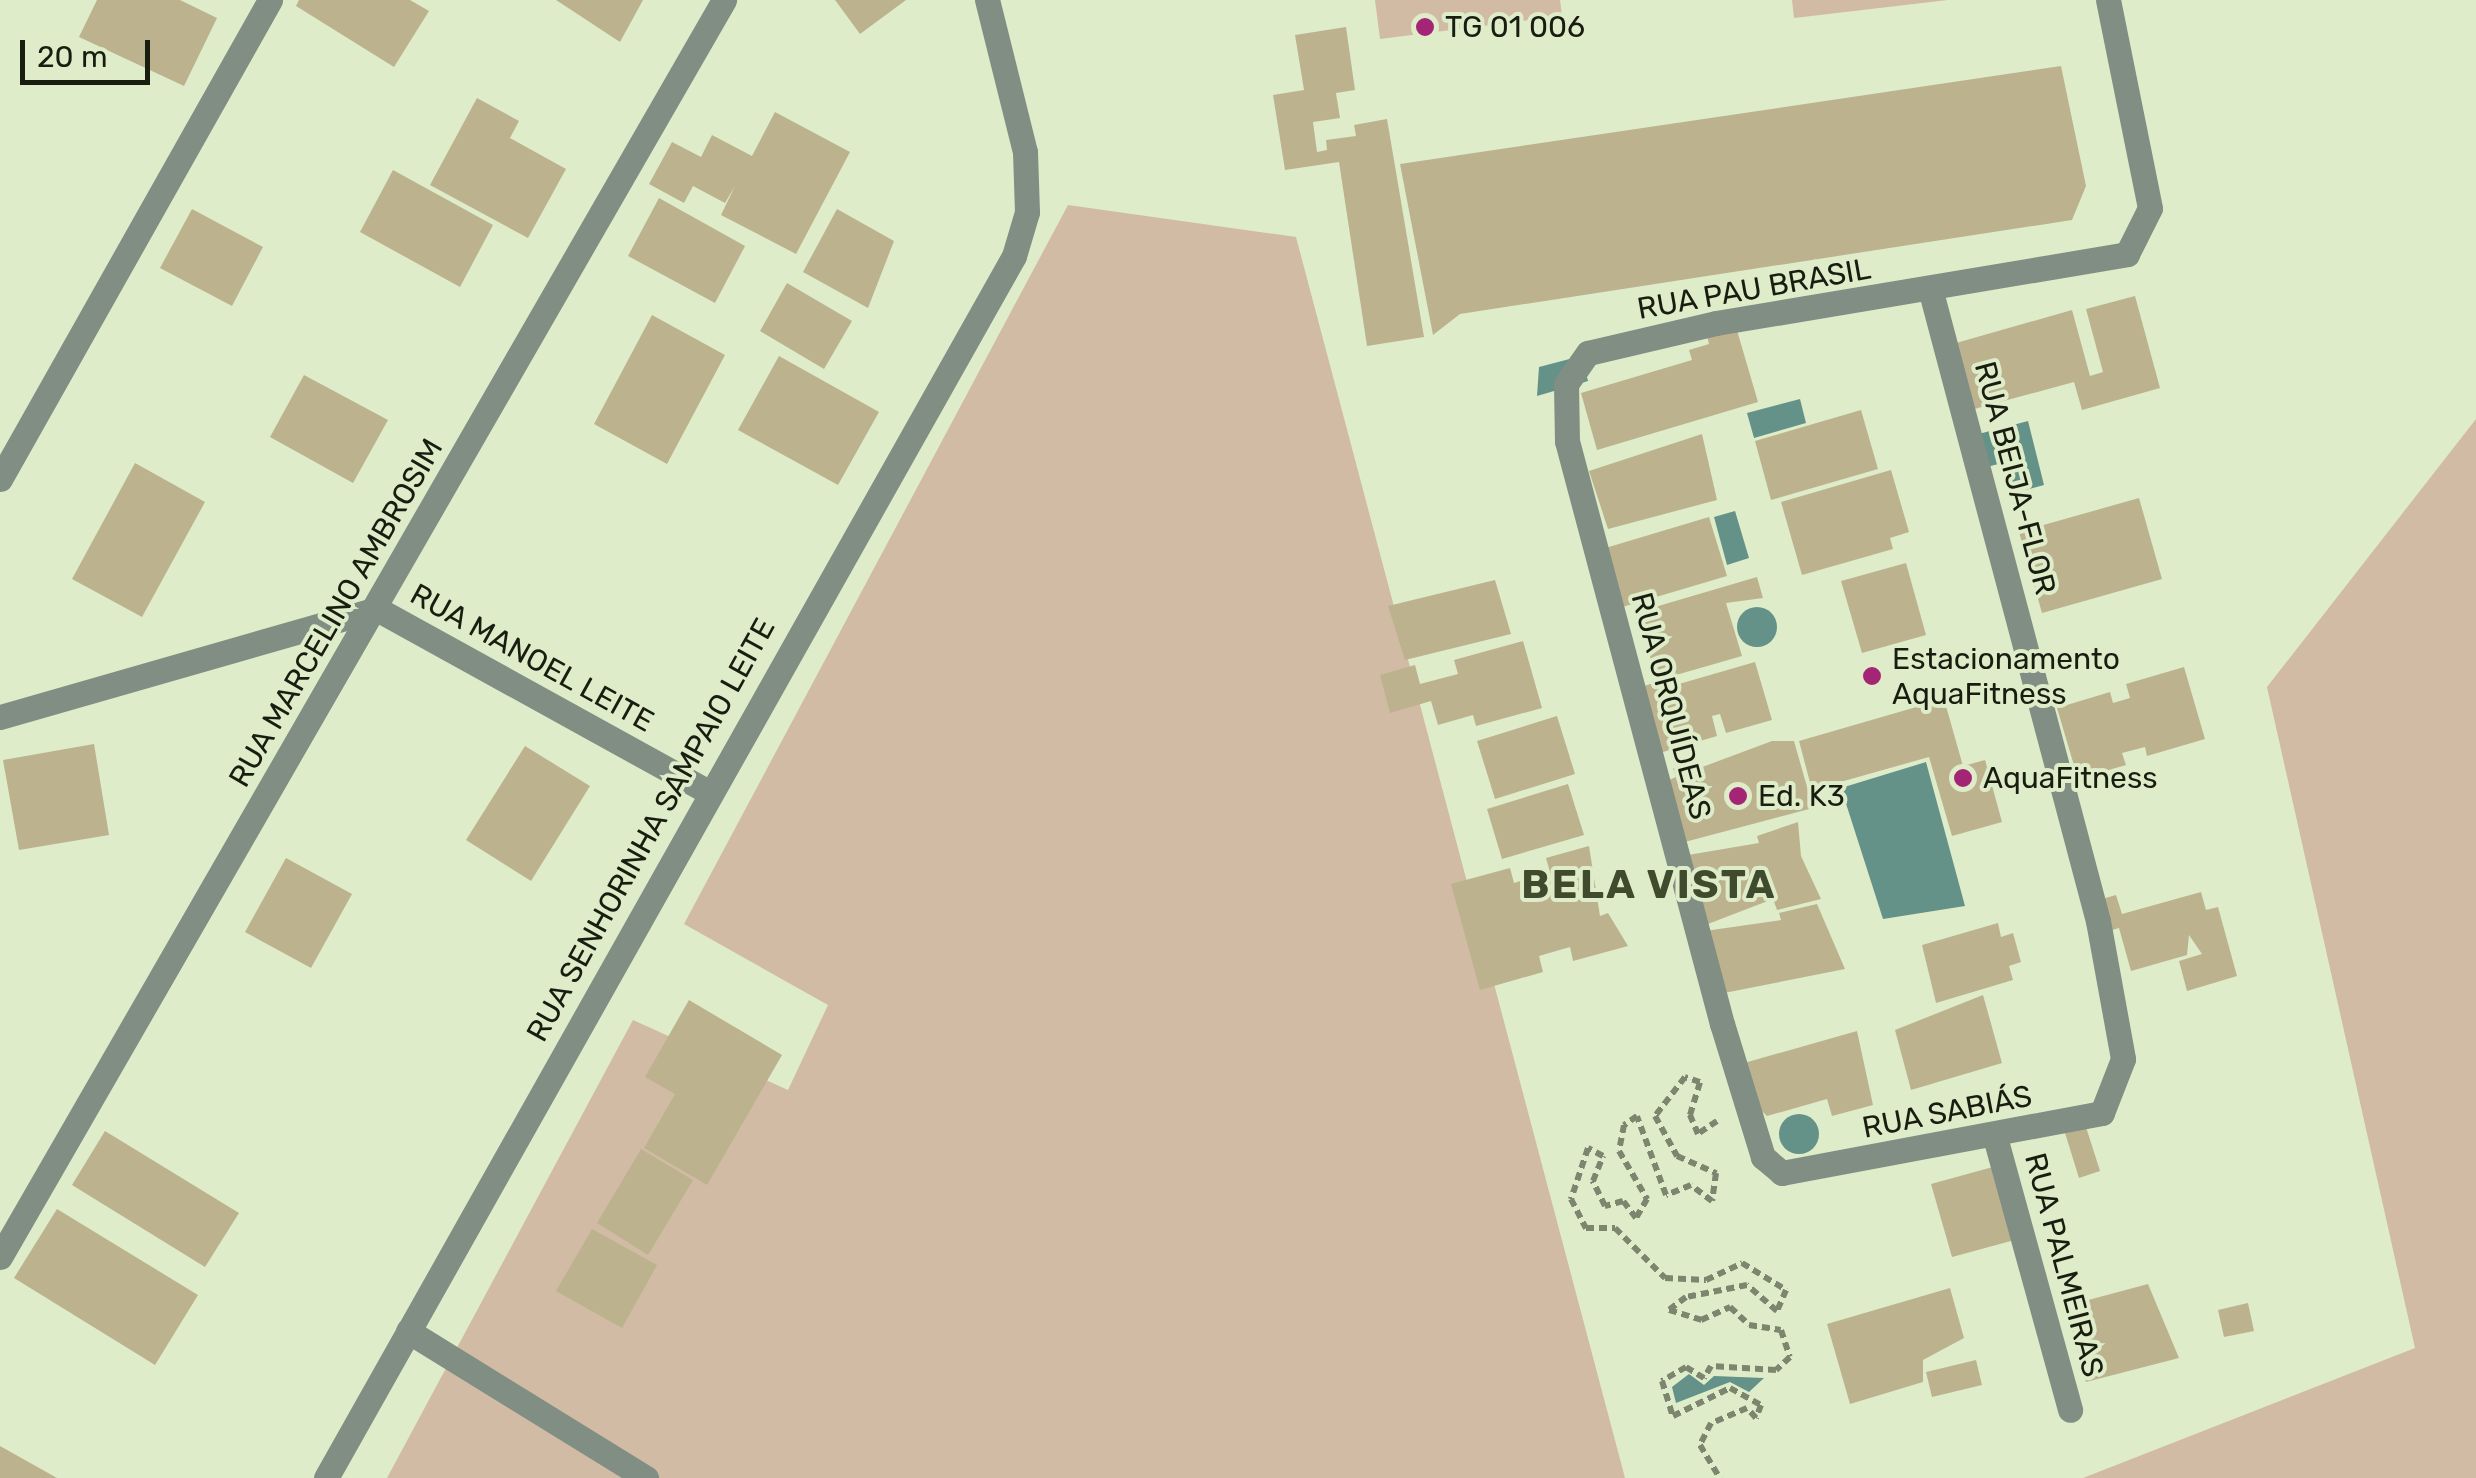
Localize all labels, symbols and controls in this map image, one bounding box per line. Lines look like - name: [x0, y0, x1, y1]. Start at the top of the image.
- place label: TG 01 006: [1445, 9, 1585, 45]
- marker: TG 01 006: [1414, 16, 1436, 38]
- scale bar: [25, 20, 155, 82]
- text: 20 m: [37, 39, 108, 75]
- street label: RUA PAU BRASIL: [1634, 251, 1874, 327]
- street label: RUA BEIJA-FLOR: [1966, 357, 2064, 599]
- street label: RUA MARCELINO AMBROSIM: [221, 432, 451, 794]
- street label: RUA MANOEL LEITE: [403, 576, 661, 740]
- street label: RUA ORQUÍDEAS: [1623, 588, 1719, 824]
- street label: RUA SENHORINHA SAMPAIO LEITE: [519, 611, 783, 1049]
- place label: Estacionamento AquaFitness: [1892, 641, 2120, 712]
- marker: Estacionamento AquaFitness: [1861, 665, 1883, 687]
- place label: AquaFitness: [1983, 760, 2158, 796]
- marker: AquaFitness: [1952, 767, 1974, 789]
- place label: Ed. K3: [1758, 778, 1845, 814]
- marker: Ed. K3: [1727, 785, 1749, 807]
- district label: BELA VISTA: [1520, 861, 1778, 909]
- street label: RUA SABIÁS: [1859, 1078, 2035, 1146]
- street label: RUA PALMEIRAS: [2017, 1149, 2111, 1381]

